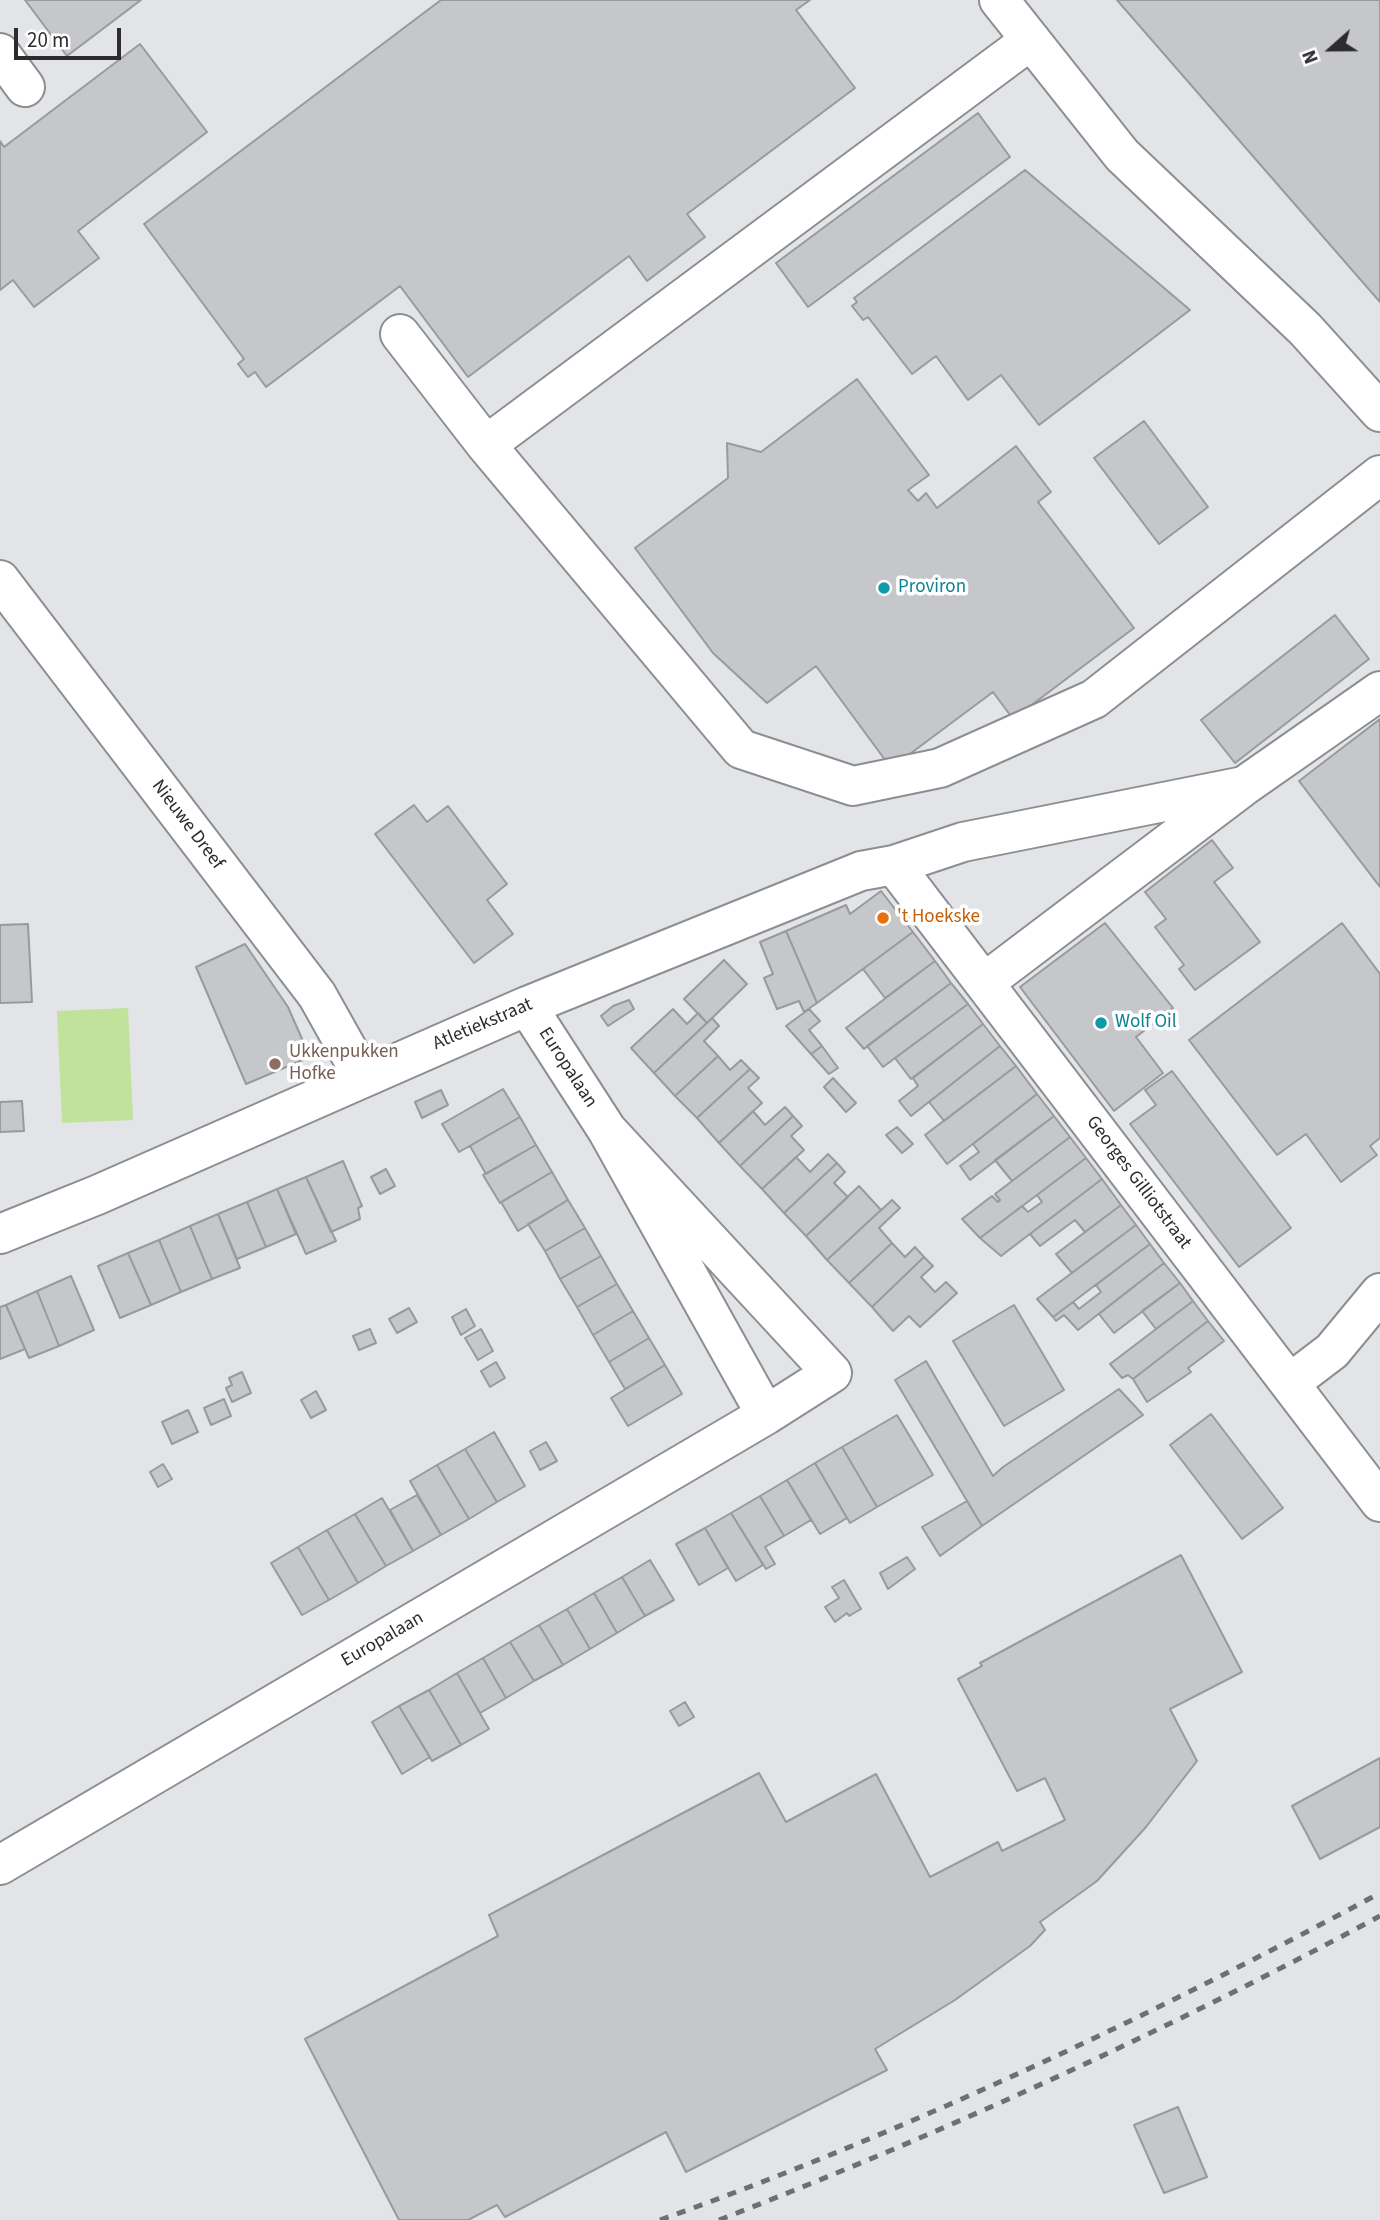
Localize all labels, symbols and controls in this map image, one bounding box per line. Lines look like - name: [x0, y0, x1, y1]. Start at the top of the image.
- scale bar: [18, 14, 124, 58]
- north arrow: [1296, 14, 1366, 84]
- text: 20 m: [27, 25, 69, 55]
- text: N: [1296, 46, 1326, 67]
- place label: Proviron: [898, 577, 966, 599]
- marker: Proviron: [876, 580, 892, 596]
- street label: Nieuwe Dreef: [146, 776, 228, 874]
- place label: 't Hoekske: [897, 907, 980, 929]
- marker: 't Hoekske: [875, 910, 891, 926]
- street label: Atletiekstraat: [430, 994, 536, 1056]
- place label: Wolf Oil: [1115, 1012, 1177, 1034]
- marker: Wolf Oil: [1093, 1015, 1109, 1031]
- street label: Europalaan: [533, 1024, 601, 1112]
- place label: Ukkenpukken Hofke: [289, 1042, 399, 1086]
- marker: Ukkenpukken Hofke: [267, 1056, 283, 1072]
- street label: Georges Gilliotstraat: [1081, 1112, 1195, 1254]
- street label: Europalaan: [338, 1607, 428, 1673]

